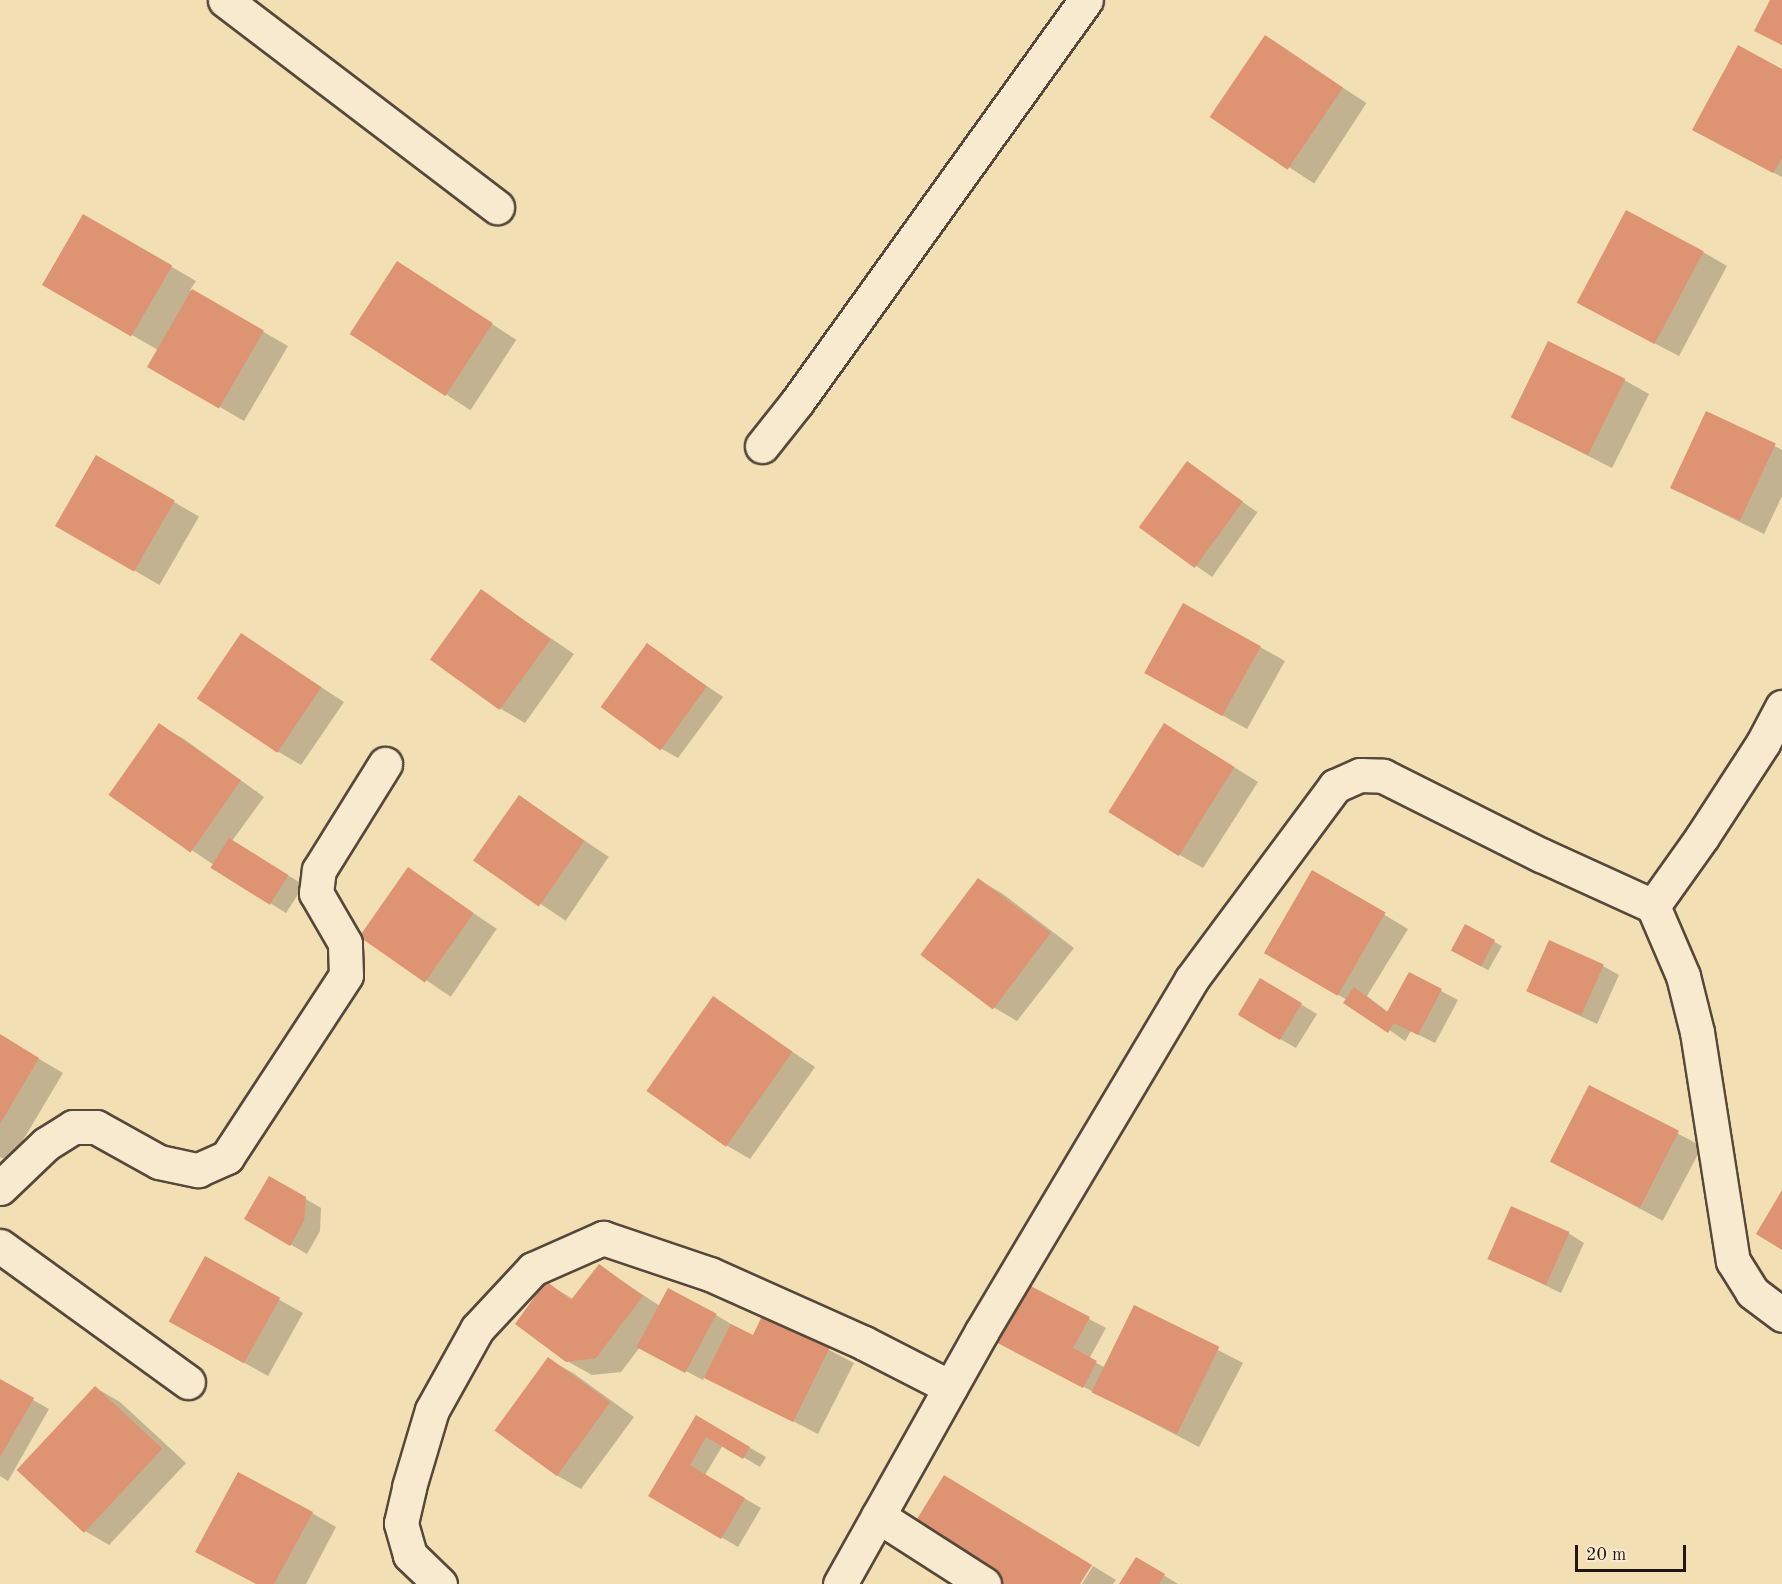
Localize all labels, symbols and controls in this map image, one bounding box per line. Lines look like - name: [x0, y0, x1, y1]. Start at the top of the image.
- scale bar: [1578, 1533, 1689, 1571]
- text: 20 m: [1586, 1546, 1626, 1564]

